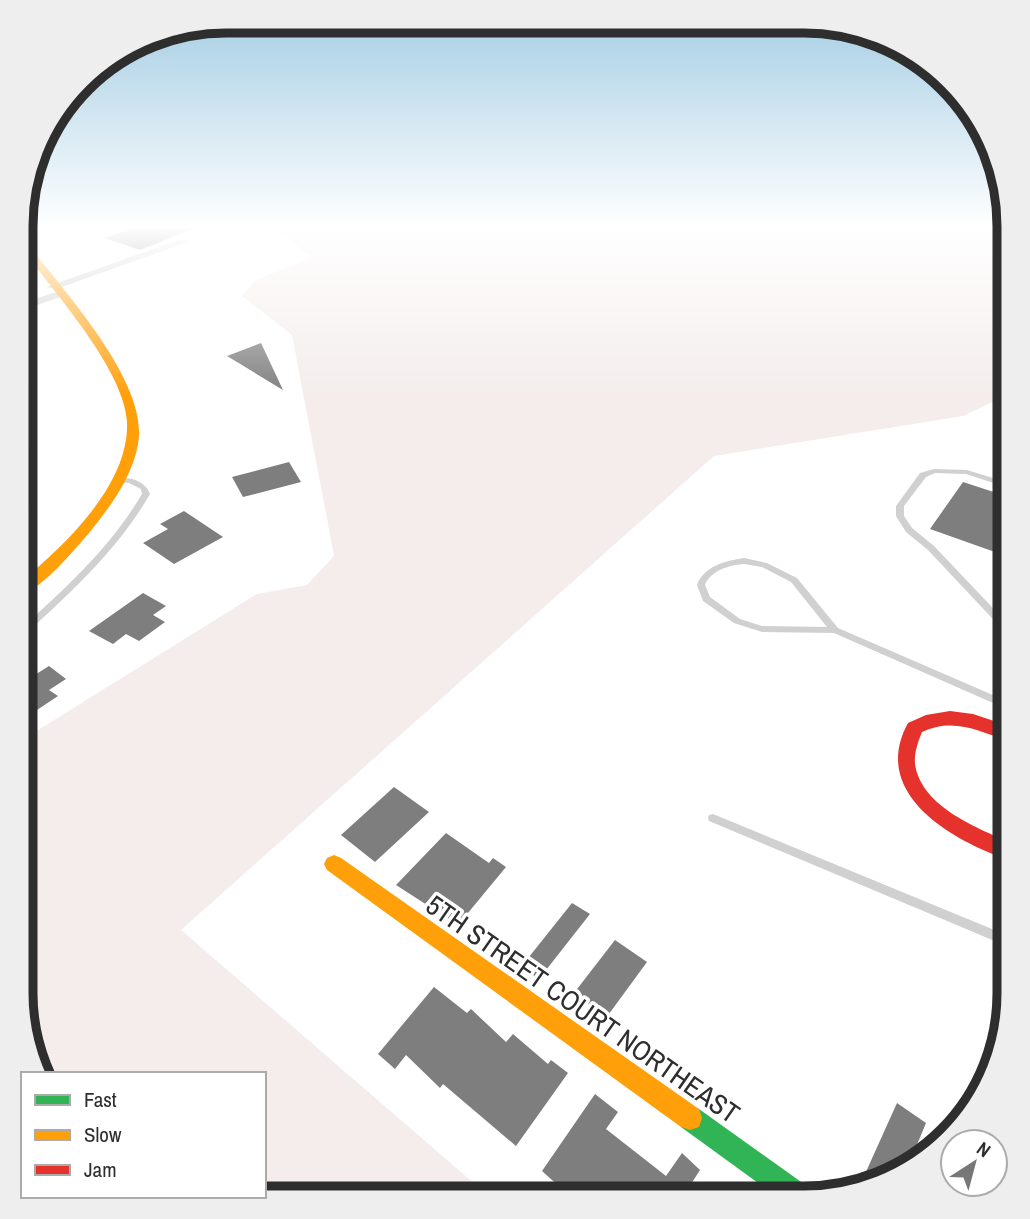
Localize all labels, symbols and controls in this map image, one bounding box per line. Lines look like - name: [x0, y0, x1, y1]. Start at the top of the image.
- street label: 5TH STREET COURT NORTHEAST: [419, 886, 747, 1132]
- legend: [21, 1072, 266, 1198]
- text: Fast: [84, 1085, 117, 1114]
- text: Slow: [84, 1120, 122, 1149]
- north arrow: [939, 1128, 1009, 1198]
- text: N: [972, 1135, 996, 1163]
- text: Jam: [84, 1155, 117, 1184]

